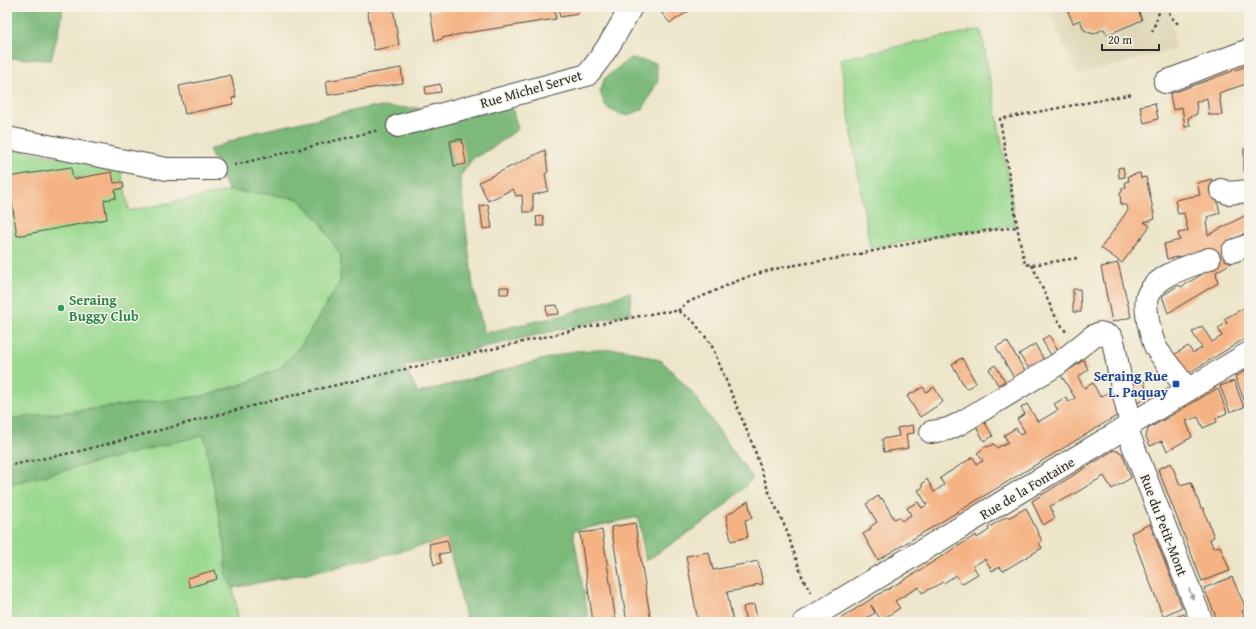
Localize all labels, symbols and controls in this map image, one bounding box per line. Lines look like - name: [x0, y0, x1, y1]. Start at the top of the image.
- scale bar: [1102, 26, 1159, 52]
- text: 20 m: [1108, 31, 1132, 48]
- street label: Rue Michel Servet: [478, 65, 584, 113]
- place label: Seraing Buggy Club: [69, 290, 139, 326]
- marker: Seraing Buggy Club: [56, 303, 66, 313]
- place label: Seraing Rue L. Paquay: [1094, 366, 1169, 402]
- marker: Seraing Rue L. Paquay: [1171, 379, 1181, 389]
- street label: Rue de la Fontaine: [976, 452, 1078, 524]
- street label: Rue du Petit-Mont: [1135, 471, 1193, 579]
- one-way arrow: [1189, 588, 1195, 600]

